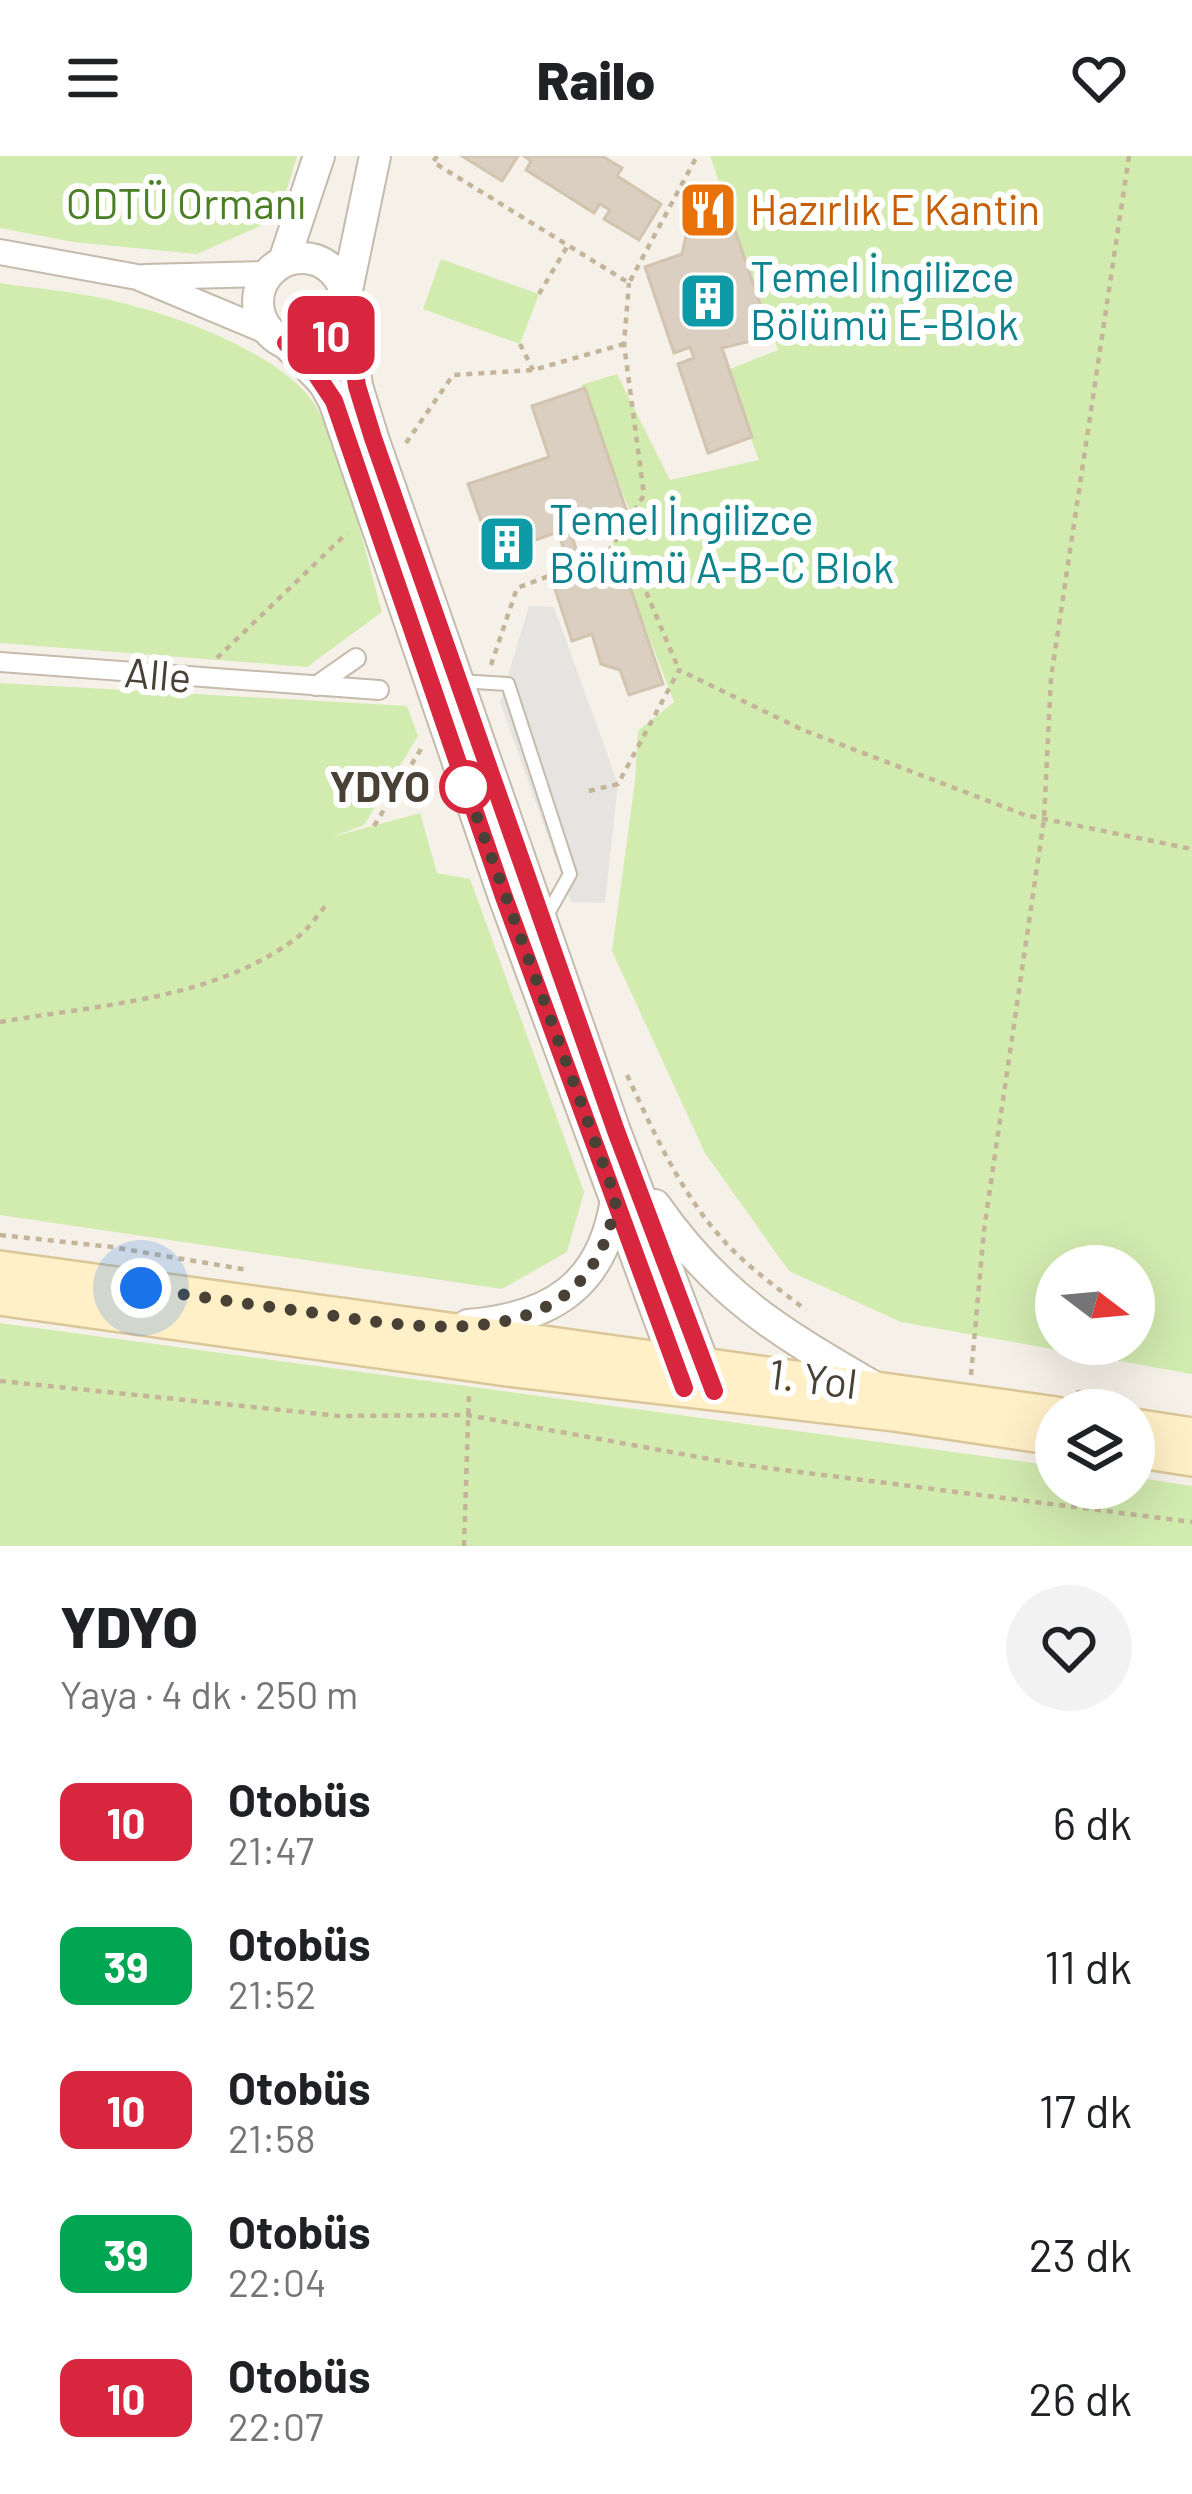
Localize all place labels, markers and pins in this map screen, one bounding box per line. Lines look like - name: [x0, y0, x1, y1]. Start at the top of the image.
- restaurant icon: Hazırlık E Kantin: [677, 179, 739, 241]
- place label: Hazırlık E Kantin: [750, 183, 1040, 233]
- place label: Temel İngilizce Bölümü E-Blok: [750, 250, 1019, 348]
- building icon: Temel İngilizce Bölümü E-Blok: [677, 270, 739, 332]
- place label: Temel İngilizce Bölümü A-B-C Blok: [549, 493, 894, 591]
- building icon: Temel İngilizce Bölümü A-B-C Blok: [476, 513, 538, 575]
- place label: YDYO: [330, 760, 430, 810]
- marker: YDYO: [441, 762, 491, 812]

